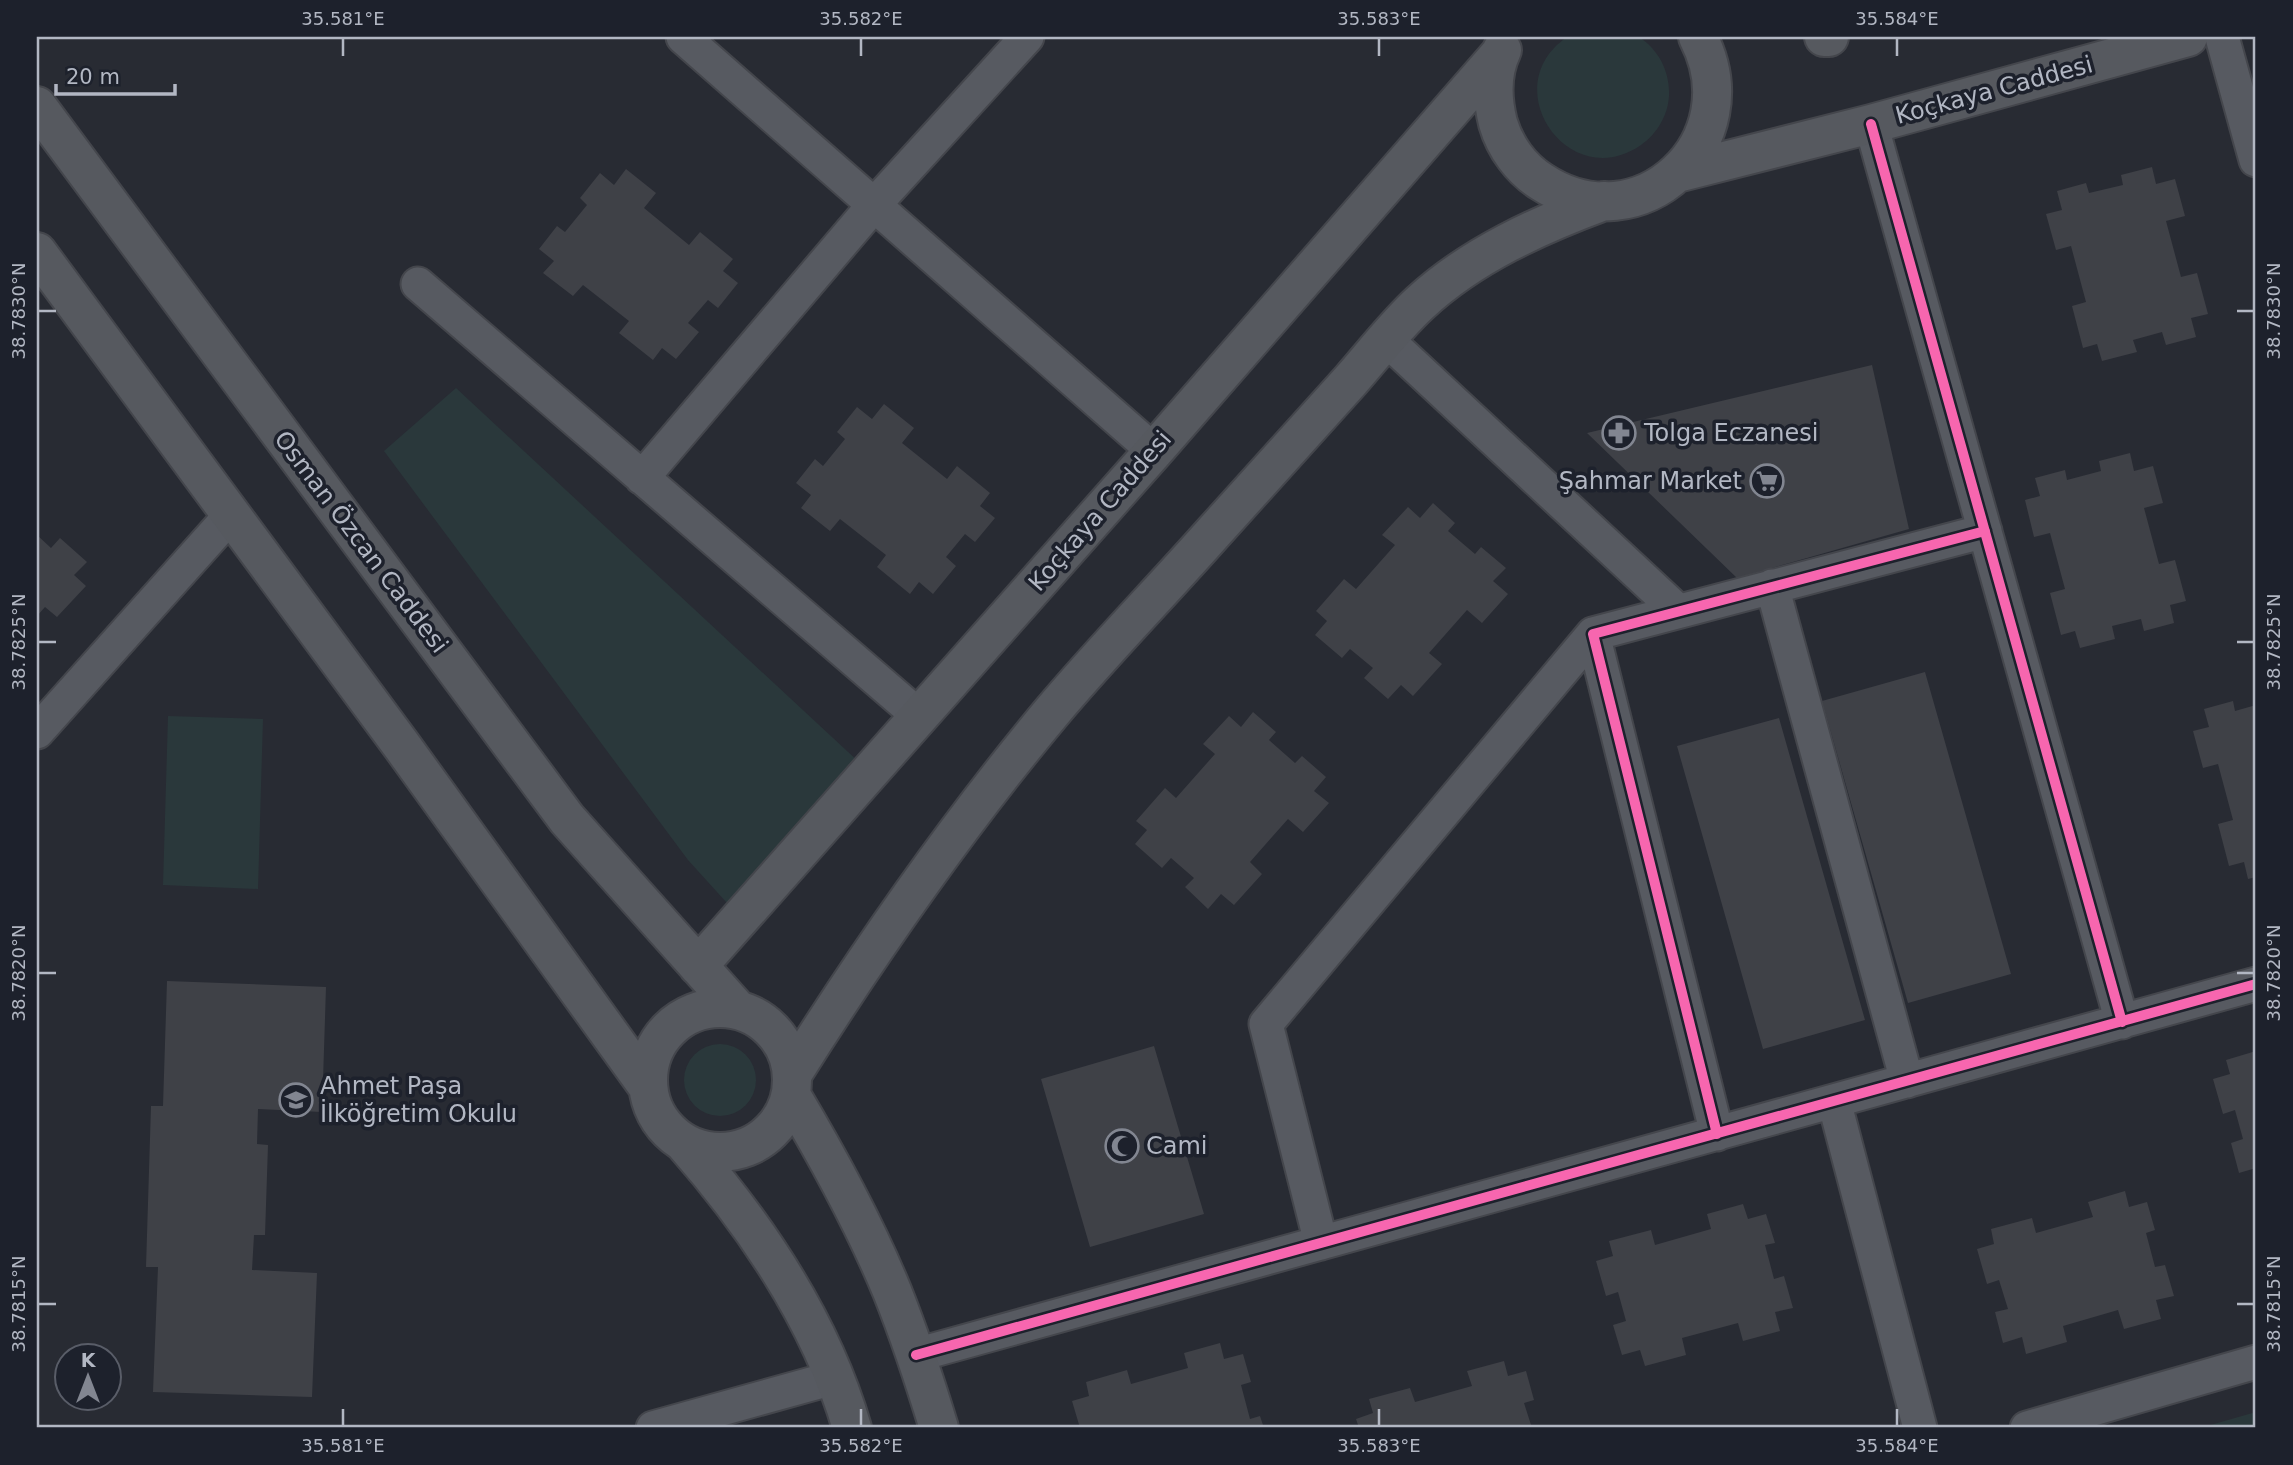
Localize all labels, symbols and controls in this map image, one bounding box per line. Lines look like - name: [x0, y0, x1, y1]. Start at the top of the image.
- text: 35.581°E: [301, 8, 385, 29]
- text: 35.582°E: [819, 8, 903, 29]
- text: 35.583°E: [1337, 8, 1421, 29]
- text: 35.584°E: [1855, 8, 1939, 29]
- street label: Koçkaya Caddesi: [1892, 50, 2096, 130]
- scale bar: [56, 52, 175, 96]
- text: 20 m: [66, 65, 120, 89]
- text: 38.7830°N: [8, 263, 29, 359]
- text: 38.7830°N: [2263, 263, 2284, 359]
- pharmacy icon: Tolga Eczanesi: [1600, 414, 1638, 452]
- place label: Tolga Eczanesi: [1643, 419, 1818, 447]
- street label: Osman Özcan Caddesi: [268, 425, 454, 658]
- street label: Koçkaya Caddesi: [1023, 425, 1177, 597]
- supermarket icon: Şahmar Market: [1748, 462, 1786, 500]
- place label: Şahmar Market: [1559, 467, 1742, 495]
- text: 38.7825°N: [8, 594, 29, 690]
- text: 38.7825°N: [2263, 594, 2284, 690]
- text: 38.7820°N: [8, 925, 29, 1021]
- text: 38.7820°N: [2263, 925, 2284, 1021]
- place label: Ahmet Paşa İlköğretim Okulu: [320, 1072, 517, 1128]
- school or university icon: Ahmet Paşa İlköğretim Okulu: [277, 1081, 315, 1119]
- mosque icon: Cami: [1103, 1127, 1141, 1165]
- place label: Cami: [1146, 1132, 1208, 1160]
- text: 38.7815°N: [8, 1256, 29, 1352]
- text: 38.7815°N: [2263, 1256, 2284, 1352]
- north arrow: [52, 1342, 122, 1412]
- text: K: [81, 1349, 97, 1371]
- text: 35.581°E: [301, 1435, 385, 1456]
- text: 35.582°E: [819, 1435, 903, 1456]
- text: 35.583°E: [1337, 1435, 1421, 1456]
- text: 35.584°E: [1855, 1435, 1939, 1456]

